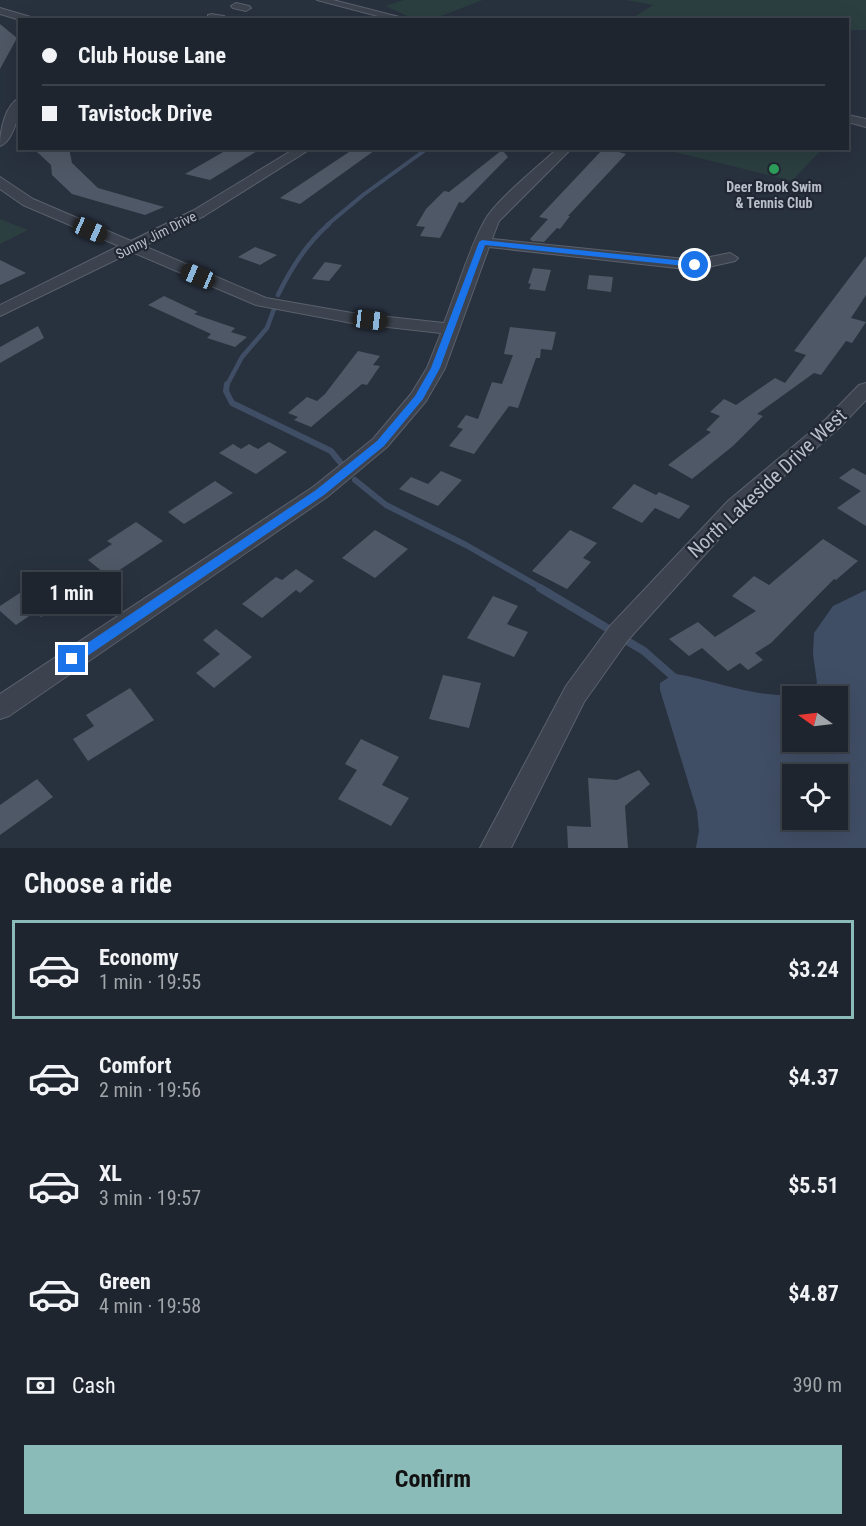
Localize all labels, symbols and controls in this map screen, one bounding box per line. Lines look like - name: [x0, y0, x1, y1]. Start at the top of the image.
- text: Club House Lane: [78, 43, 226, 68]
- text: Tavistock Drive: [78, 101, 212, 126]
- marker: Deer Brook Swim & Tennis Club: [767, 162, 781, 176]
- place label: Deer Brook Swim & Tennis Club: [726, 179, 822, 211]
- street label: Sunny Jim Drive: [113, 208, 199, 262]
- car: [70, 214, 110, 246]
- route start: [681, 251, 708, 278]
- car: [178, 261, 218, 291]
- car: [351, 309, 389, 331]
- street label: North Lakeside Drive West: [683, 403, 851, 563]
- callout: 1 min: [22, 572, 122, 614]
- text: 1 min: [49, 581, 94, 605]
- route end: [58, 645, 85, 672]
- north arrow: [782, 686, 848, 752]
- map controls: [782, 686, 848, 830]
- button: locate: [782, 764, 848, 830]
- text: Choose a ride: [24, 868, 172, 900]
- icon: car: [27, 943, 81, 997]
- text: Economy: [99, 945, 179, 970]
- text: $3.24: [788, 957, 839, 982]
- text: 1 min · 19:55: [99, 970, 201, 994]
- icon: car: [27, 1051, 81, 1105]
- text: Comfort: [99, 1053, 172, 1078]
- text: $4.37: [788, 1065, 839, 1090]
- text: 2 min · 19:56: [99, 1078, 201, 1102]
- icon: car: [27, 1159, 81, 1213]
- text: XL: [99, 1161, 122, 1186]
- text: $5.51: [788, 1173, 839, 1198]
- text: 3 min · 19:57: [99, 1186, 201, 1210]
- icon: car: [27, 1267, 81, 1321]
- text: Green: [99, 1269, 151, 1294]
- text: $4.87: [788, 1281, 839, 1306]
- text: 4 min · 19:58: [99, 1294, 201, 1318]
- icon: cash: [24, 1369, 57, 1402]
- text: Cash: [72, 1373, 116, 1398]
- text: 390 m: [793, 1373, 842, 1397]
- button: Confirm: [24, 1445, 842, 1514]

